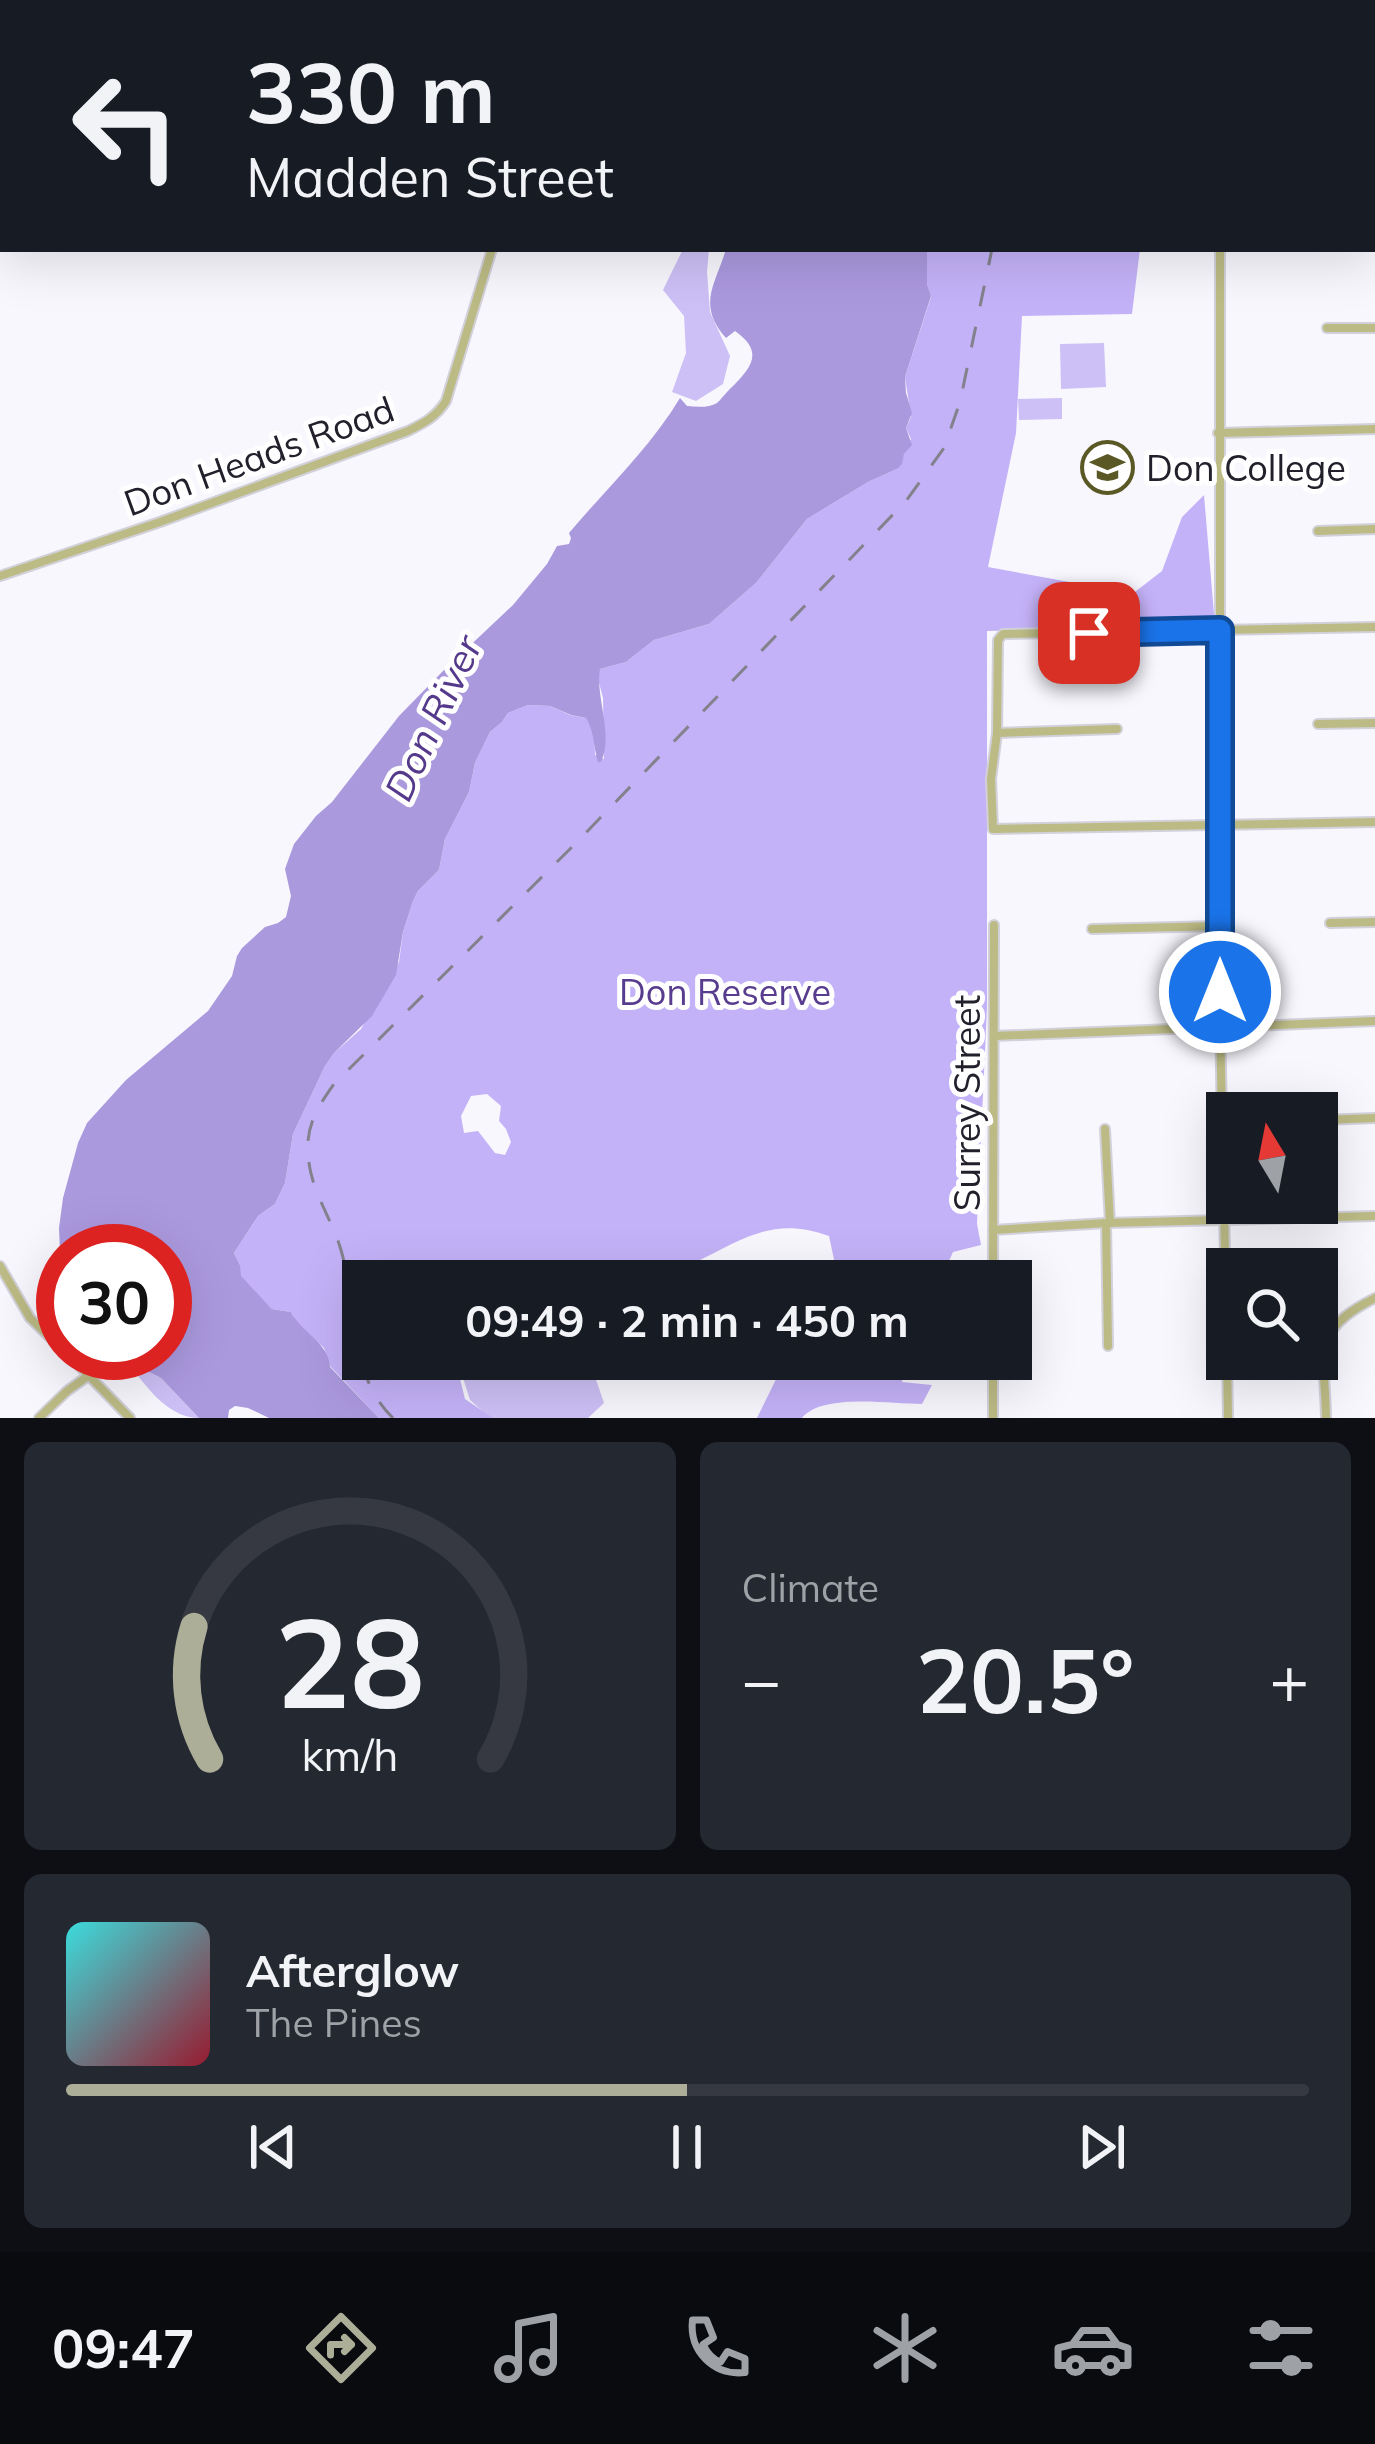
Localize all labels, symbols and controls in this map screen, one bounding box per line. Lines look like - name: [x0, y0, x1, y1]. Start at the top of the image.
- text: 330 m: [246, 39, 496, 144]
- icon: left: [48, 48, 204, 204]
- text: Madden Street: [246, 143, 614, 211]
- street label: Don Heads Road: [118, 386, 400, 525]
- school or university icon: Don College: [1079, 440, 1135, 496]
- place label: Don College: [1146, 445, 1346, 490]
- pin: [1038, 582, 1140, 684]
- icon: arrive: [1056, 600, 1122, 666]
- water label: Don River: [373, 626, 493, 808]
- position arrow: [1157, 929, 1283, 1055]
- park label: Don Reserve: [619, 969, 831, 1014]
- street label: Surrey Street: [944, 995, 989, 1211]
- north arrow: [1206, 1092, 1338, 1224]
- map controls: [1206, 1092, 1338, 1380]
- speed limit sign: 30: [36, 1224, 192, 1380]
- button: search: [1206, 1248, 1338, 1380]
- text: 09:49 · 2 min · 450 m: [465, 1292, 909, 1348]
- text: Climate: [742, 1563, 879, 1612]
- text: 28: [275, 1583, 425, 1739]
- text: 20.5°: [916, 1623, 1134, 1736]
- text: −: [742, 1638, 781, 1721]
- text: +: [1269, 1638, 1309, 1721]
- text: km/h: [301, 1728, 398, 1782]
- text: Afterglow: [246, 1942, 459, 1998]
- text: The Pines: [246, 1998, 422, 2047]
- icon: previous: [240, 2114, 306, 2180]
- icon: pause: [654, 2114, 720, 2180]
- icon: next: [1069, 2114, 1135, 2180]
- icon: directions: [299, 2306, 383, 2390]
- icon: music: [487, 2306, 571, 2390]
- icon: phone: [675, 2306, 759, 2390]
- icon: climate: [863, 2306, 947, 2390]
- icon: car: [1051, 2306, 1135, 2390]
- icon: filters: [1239, 2306, 1323, 2390]
- text: 09:47: [52, 2314, 195, 2382]

